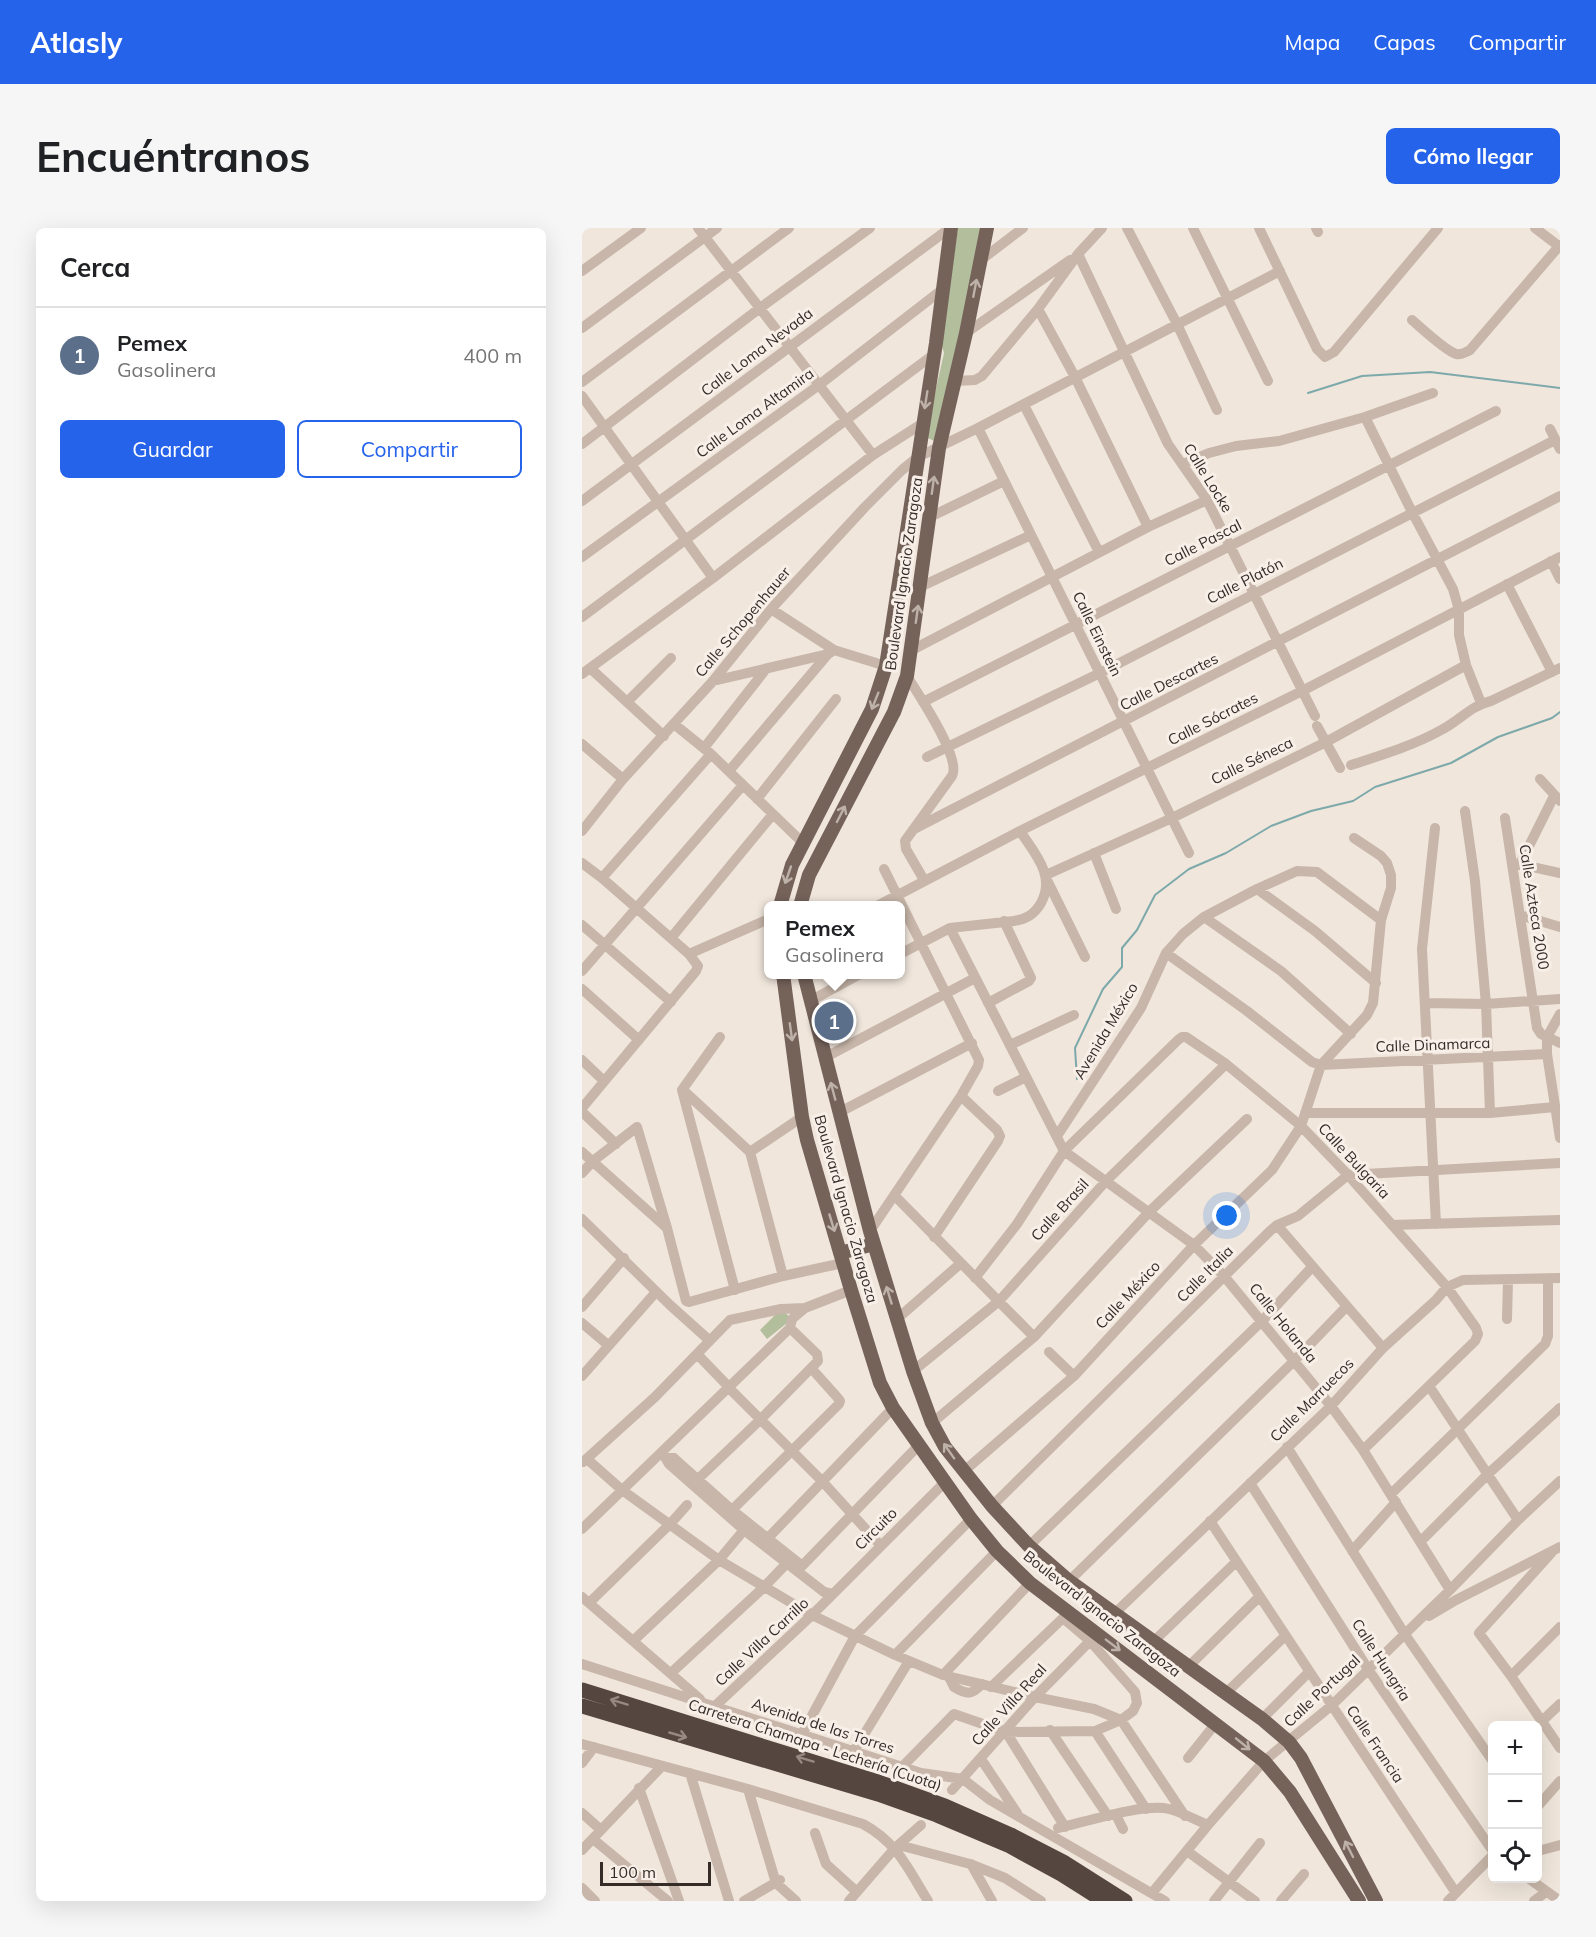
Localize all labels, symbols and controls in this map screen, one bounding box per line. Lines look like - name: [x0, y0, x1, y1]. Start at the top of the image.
- text: Atlasly: [30, 25, 122, 60]
- text: Mapa: [1285, 29, 1340, 55]
- text: Capas: [1373, 29, 1436, 55]
- text: Compartir: [1469, 29, 1566, 55]
- button: Cómo llegar: [1386, 128, 1560, 184]
- text: Encuéntranos: [36, 130, 310, 183]
- text: Cerca: [60, 251, 130, 284]
- one-way arrow: [970, 279, 981, 299]
- street label: Calle Loma Nevada: [697, 303, 816, 400]
- text: Pemex: [117, 329, 187, 357]
- text: 1: [74, 343, 86, 368]
- text: 400 m: [463, 343, 522, 368]
- text: Gasolinera: [117, 357, 216, 382]
- street label: Calle Loma Altamira: [692, 363, 817, 462]
- one-way arrow: [921, 390, 932, 410]
- button: Guardar: [60, 420, 285, 478]
- button: Compartir: [297, 420, 522, 478]
- street label: Calle Locke: [1180, 440, 1237, 516]
- one-way arrow: [928, 475, 939, 495]
- street label: Boulevard Ignacio Zaragoza: [881, 476, 926, 672]
- street label: Calle Pascal: [1161, 515, 1245, 570]
- street label: Calle Platón: [1203, 553, 1286, 608]
- street label: Calle Schopenhauer: [691, 562, 795, 681]
- street label: Calle Einstein: [1069, 588, 1126, 680]
- one-way arrow: [911, 605, 922, 625]
- street label: Calle Descartes: [1116, 649, 1221, 715]
- street label: Calle Sócrates: [1164, 688, 1261, 749]
- one-way arrow: [869, 691, 880, 709]
- street label: Calle Séneca: [1208, 732, 1296, 789]
- one-way arrow: [836, 806, 847, 824]
- street label: Calle Azteca 2000: [1515, 843, 1554, 971]
- one-way arrow: [782, 865, 793, 884]
- popup: [764, 901, 905, 979]
- text: Pemex: [785, 914, 855, 942]
- text: Gasolinera: [785, 942, 884, 967]
- street label: Avenida México: [1069, 979, 1142, 1082]
- pin: 1: [814, 998, 854, 1044]
- one-way arrow: [785, 1022, 796, 1042]
- street label: Calle Dinamarca: [1375, 1033, 1491, 1056]
- one-way arrow: [826, 1082, 838, 1101]
- street label: Boulevard Ignacio Zaragoza: [811, 1113, 882, 1305]
- street label: Calle Bulgaria: [1314, 1119, 1394, 1203]
- street label: Calle Brasil: [1027, 1175, 1093, 1245]
- your location: [1212, 1201, 1241, 1230]
- one-way arrow: [827, 1213, 838, 1232]
- street label: Calle Italia: [1172, 1241, 1237, 1306]
- street label: Calle México: [1091, 1256, 1164, 1333]
- street label: Calle Holanda: [1245, 1279, 1321, 1367]
- one-way arrow: [883, 1286, 894, 1305]
- street label: Calle Marruecos: [1266, 1354, 1358, 1446]
- one-way arrow: [943, 1444, 955, 1460]
- street label: Circuito: [850, 1503, 901, 1554]
- street label: Boulevard Ignacio Zaragoza: [1020, 1546, 1185, 1681]
- street label: Calle Villa Carrillo: [711, 1593, 813, 1690]
- street label: Calle Hungria: [1348, 1615, 1415, 1704]
- one-way arrow: [1105, 1639, 1121, 1652]
- street label: Calle Portugal: [1279, 1650, 1364, 1731]
- street label: Calle Villa Real: [967, 1660, 1050, 1749]
- street label: Avenida de las Torres: [749, 1693, 897, 1758]
- street label: Carretera Chamapa - Lechería (Cuota): [686, 1694, 944, 1795]
- one-way arrow: [610, 1696, 629, 1707]
- street label: Calle Francia: [1342, 1701, 1408, 1786]
- map controls: [1488, 1721, 1542, 1883]
- button: +: [1488, 1721, 1542, 1775]
- one-way arrow: [668, 1730, 687, 1741]
- one-way arrow: [1235, 1737, 1251, 1750]
- one-way arrow: [796, 1753, 815, 1764]
- button: −: [1488, 1775, 1542, 1829]
- button: locate: [1488, 1829, 1542, 1883]
- one-way arrow: [1343, 1841, 1355, 1858]
- scale bar: [600, 1859, 711, 1886]
- text: 100 m: [609, 1862, 656, 1882]

